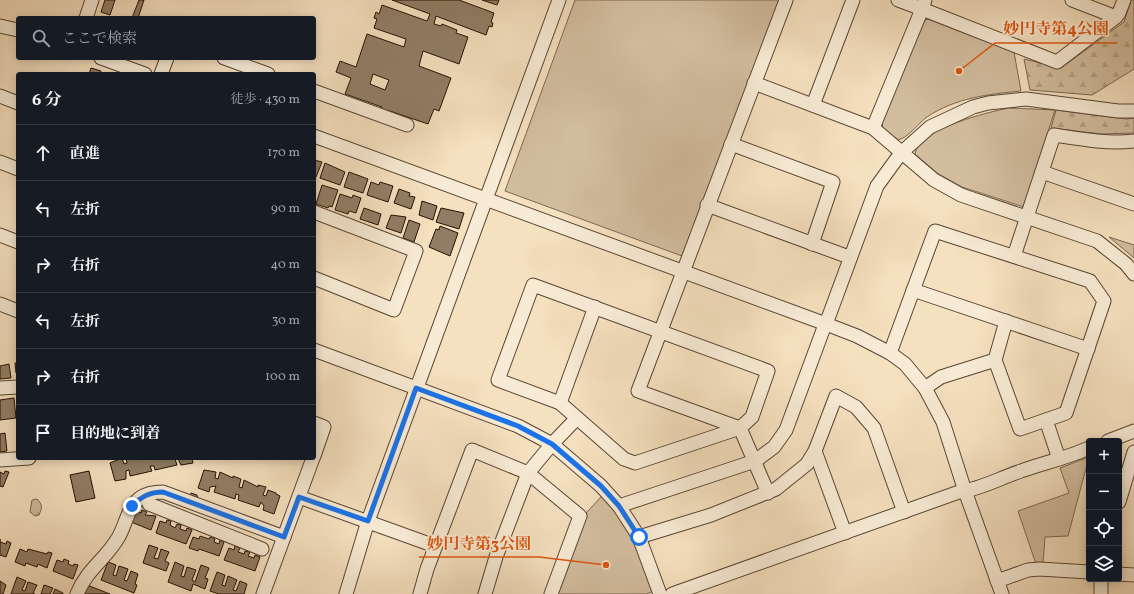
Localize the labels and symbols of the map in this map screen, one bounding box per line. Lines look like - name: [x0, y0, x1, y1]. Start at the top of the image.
- callout: 妙円寺第4公園: [995, 15, 1117, 43]
- text: 妙円寺第4公園: [1003, 19, 1109, 41]
- route end: [123, 497, 141, 515]
- route start: [630, 528, 648, 546]
- callout: 妙円寺第3公園: [419, 529, 539, 557]
- text: 妙円寺第3公園: [427, 534, 531, 556]

